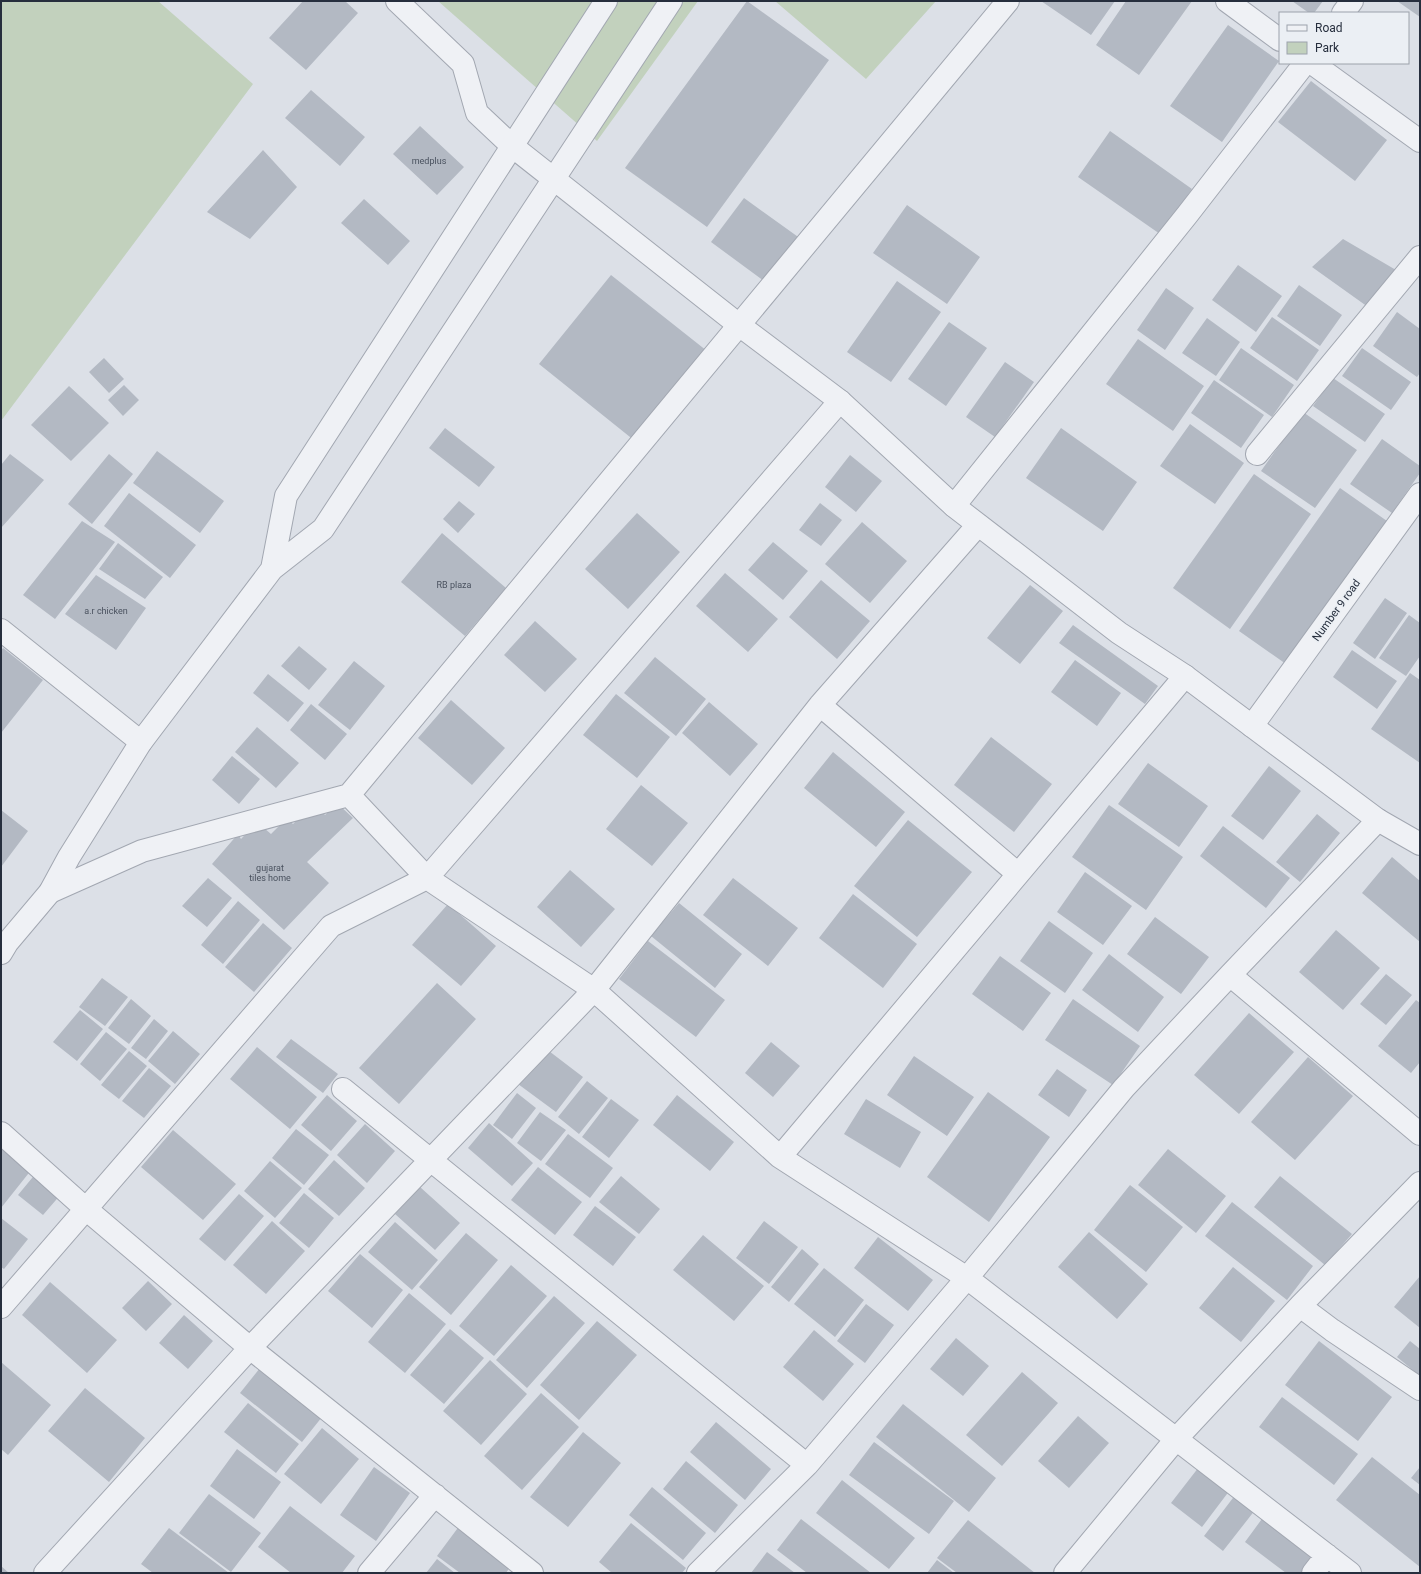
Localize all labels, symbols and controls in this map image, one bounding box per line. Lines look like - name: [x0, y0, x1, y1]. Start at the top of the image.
- legend: [1279, 12, 1409, 64]
- text: Road: [1315, 21, 1343, 35]
- text: Park: [1315, 41, 1340, 55]
- house number: medplus: [412, 156, 447, 166]
- street label: Number 9 road: [1310, 577, 1363, 644]
- house number: RB plaza: [437, 580, 472, 590]
- house number: a.r chicken: [84, 606, 128, 616]
- house number: gujarat tiles home: [249, 863, 291, 883]

